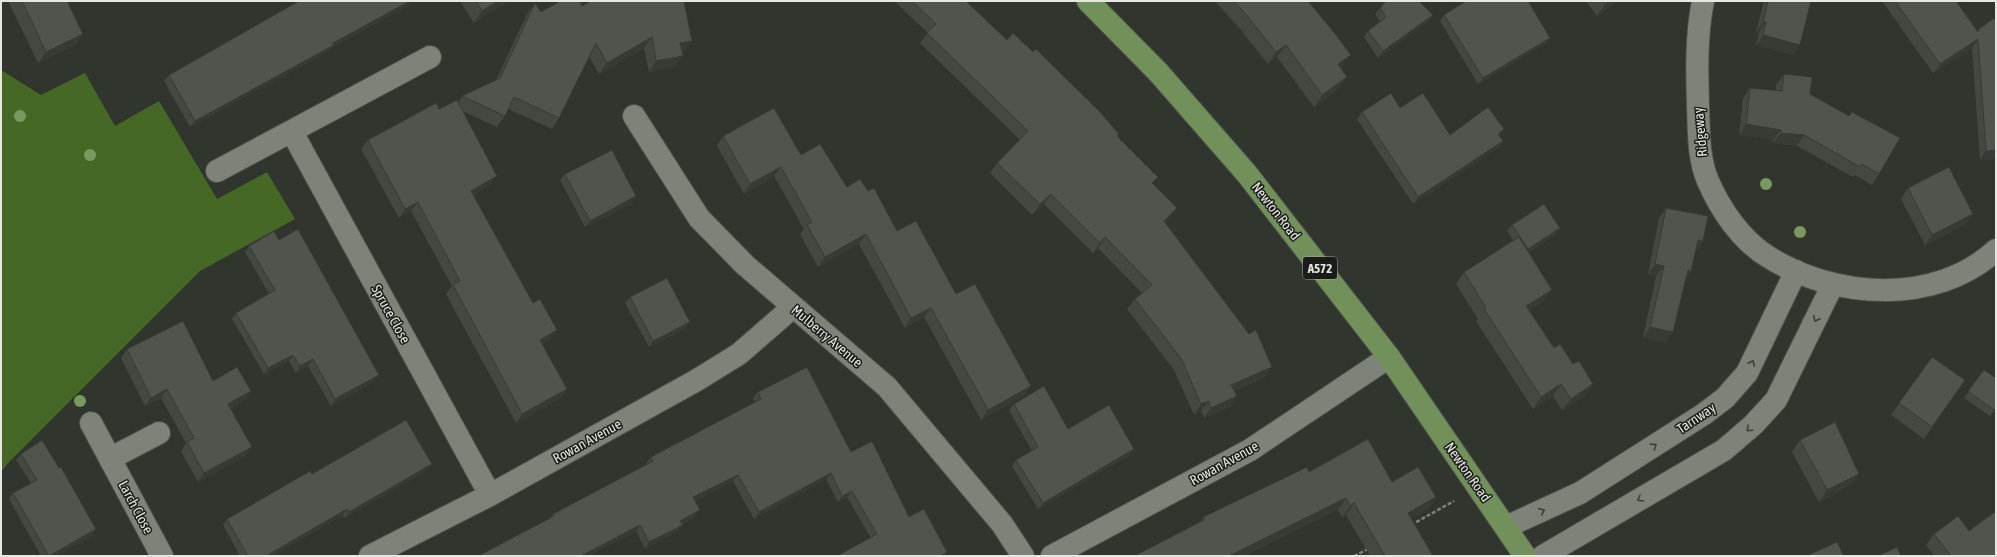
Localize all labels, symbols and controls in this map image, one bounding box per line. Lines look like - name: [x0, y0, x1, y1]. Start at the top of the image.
- street label: Ridgeway: [1690, 107, 1710, 157]
- street label: Newton Road: [1249, 179, 1303, 243]
- road number: A572: [1303, 257, 1337, 279]
- street label: Spruce Close: [368, 282, 414, 346]
- street label: Mulberry Avenue: [788, 302, 866, 370]
- one-way arrow: [1813, 315, 1821, 322]
- one-way arrow: [1747, 360, 1755, 368]
- street label: Tarnway: [1674, 399, 1719, 437]
- street label: Rowan Avenue: [550, 416, 624, 466]
- one-way arrow: [1746, 424, 1754, 431]
- street label: Rowan Avenue: [1187, 438, 1261, 488]
- street label: Newton Road: [1442, 439, 1494, 505]
- one-way arrow: [1650, 443, 1657, 450]
- street label: Larch Close: [115, 478, 157, 536]
- one-way arrow: [1637, 495, 1644, 502]
- one-way arrow: [1537, 508, 1545, 516]

